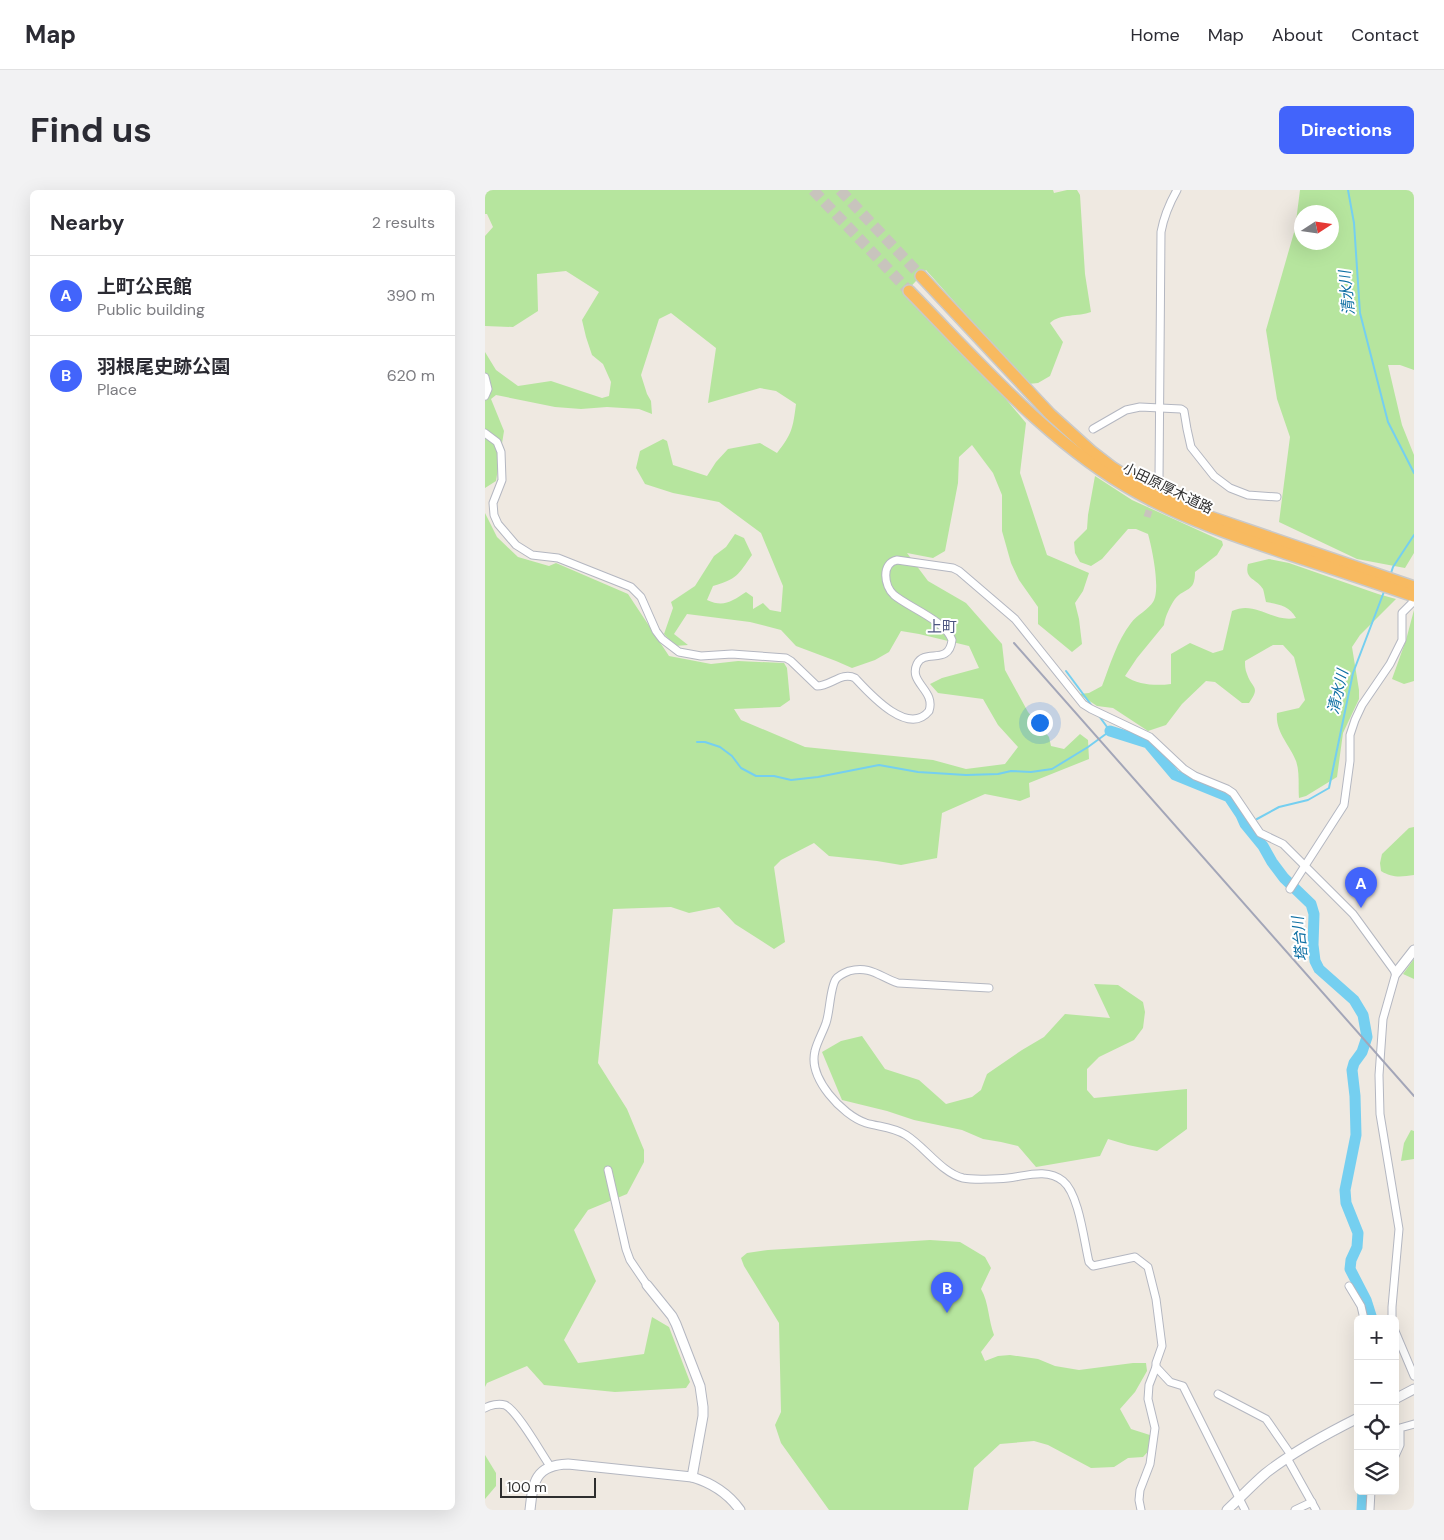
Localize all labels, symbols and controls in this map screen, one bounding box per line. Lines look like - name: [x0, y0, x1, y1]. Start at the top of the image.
- text: Map: [25, 19, 76, 50]
- text: Home: [1130, 23, 1180, 47]
- text: Map: [1208, 23, 1244, 47]
- text: About: [1272, 23, 1323, 47]
- text: Contact: [1351, 23, 1419, 47]
- button: Directions: [1279, 106, 1414, 154]
- text: Find us: [30, 107, 152, 153]
- north arrow: [1294, 205, 1339, 250]
- text: Nearby: [50, 209, 124, 237]
- text: 2 results: [372, 212, 435, 233]
- water label: 清水川: [1334, 268, 1359, 316]
- text: 上町公民館: [97, 274, 192, 299]
- text: A: [60, 285, 72, 306]
- text: 390 m: [387, 285, 435, 306]
- text: Public building: [97, 299, 205, 320]
- text: 羽根尾史跡公園: [97, 354, 230, 379]
- text: B: [61, 365, 71, 386]
- text: 620 m: [387, 365, 435, 386]
- text: Place: [97, 379, 137, 400]
- street label: 小田原厚木道路: [1120, 458, 1216, 518]
- district label: 上町: [927, 617, 957, 637]
- water label: 清水川: [1323, 666, 1353, 716]
- your location: [1027, 710, 1053, 736]
- pin: A: [1345, 867, 1377, 908]
- water label: 塔台川: [1287, 914, 1312, 962]
- pin: B: [931, 1272, 963, 1313]
- map controls: [1354, 1315, 1399, 1495]
- button: +: [1354, 1315, 1399, 1360]
- button: −: [1354, 1360, 1399, 1405]
- button: locate: [1354, 1405, 1399, 1450]
- button: layers: [1354, 1450, 1399, 1495]
- scale bar: [500, 1475, 596, 1498]
- text: 100 m: [507, 1478, 547, 1496]

